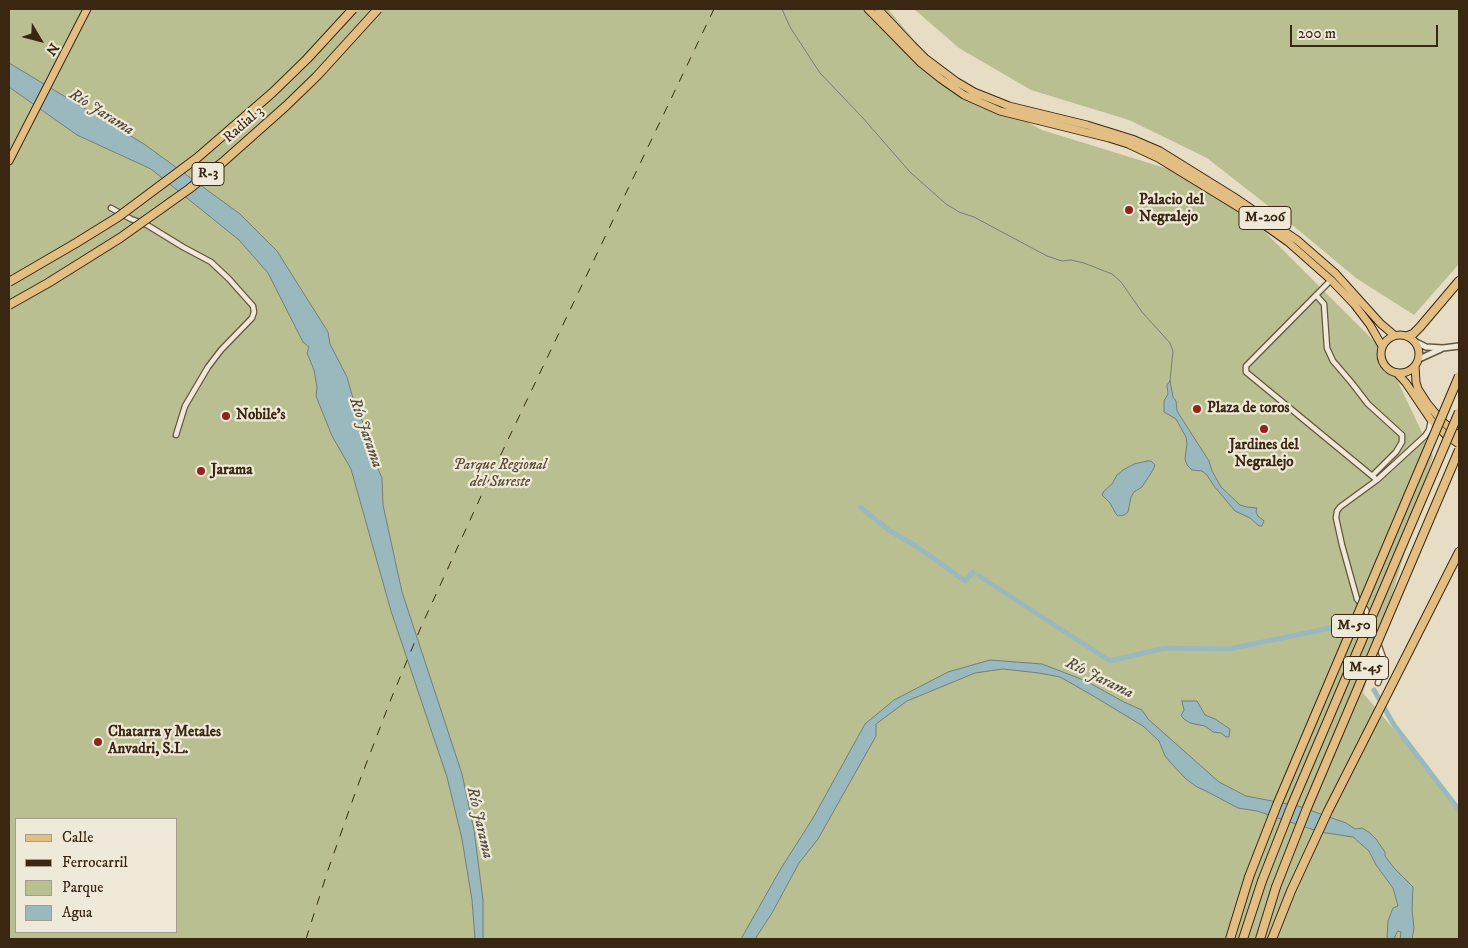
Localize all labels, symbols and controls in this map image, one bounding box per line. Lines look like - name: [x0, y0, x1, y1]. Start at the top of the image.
- north arrow: [15, 15, 65, 65]
- scale bar: [1293, 15, 1440, 47]
- text: 200 m: [1298, 24, 1336, 43]
- text: N: [41, 39, 63, 59]
- water label: Río Jarama: [65, 86, 137, 140]
- street label: Radial 3: [220, 103, 268, 147]
- road number: R-3: [192, 162, 224, 185]
- place label: Palacio del Negralejo: [1139, 192, 1204, 227]
- marker: Palacio del Negralejo: [1123, 204, 1135, 216]
- road number: M-206: [1239, 207, 1291, 230]
- water label: Río Jarama: [344, 395, 386, 471]
- place label: Plaza de toros: [1207, 400, 1289, 418]
- marker: Plaza de toros: [1191, 403, 1203, 415]
- place label: Nobile's: [236, 407, 285, 425]
- marker: Nobile's: [220, 410, 232, 422]
- marker: Jardines del Negralejo: [1258, 423, 1270, 435]
- place label: Jardines del Negralejo: [1229, 437, 1299, 472]
- park label: Parque Regional del Sureste: [453, 457, 547, 492]
- place label: Jarama: [211, 462, 253, 480]
- marker: Jarama: [195, 465, 207, 477]
- road number: M-50: [1332, 614, 1376, 638]
- water label: Río Jarama: [1062, 654, 1136, 704]
- road number: M-45: [1344, 656, 1388, 680]
- place label: Chatarra y Metales Anvadri, S.L.: [108, 724, 221, 759]
- marker: Chatarra y Metales Anvadri, S.L.: [92, 736, 104, 748]
- water label: Río Jarama: [461, 785, 497, 861]
- legend: [15, 818, 178, 933]
- text: Calle: [62, 828, 94, 847]
- text: Ferrocarril: [62, 853, 128, 872]
- text: Parque: [62, 878, 103, 897]
- text: Agua: [62, 903, 92, 922]

